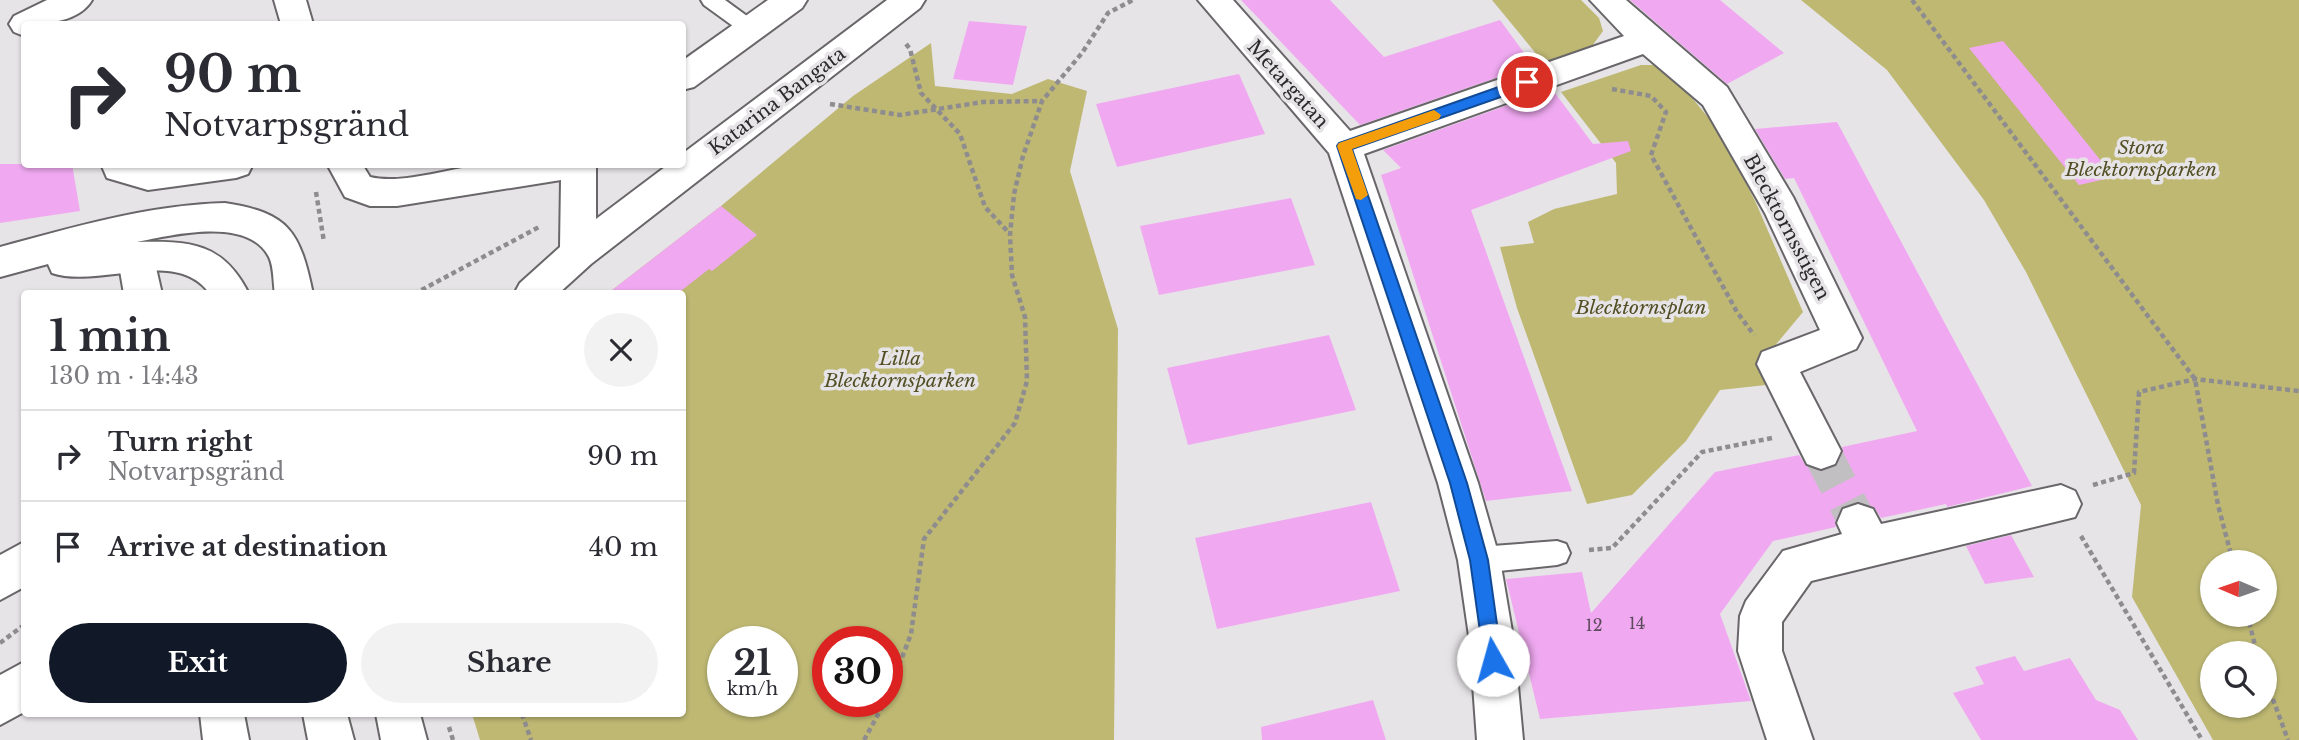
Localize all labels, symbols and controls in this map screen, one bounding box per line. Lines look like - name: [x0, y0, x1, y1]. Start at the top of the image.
- street label: Metargatan: [1242, 35, 1334, 133]
- street label: Katarina Bangata: [704, 42, 850, 160]
- text: 90 m: [164, 44, 301, 105]
- icon: right: [49, 49, 140, 140]
- pin: [1497, 52, 1557, 112]
- icon: arrive: [1508, 63, 1546, 101]
- text: Notvarpsgränd: [164, 105, 409, 145]
- park label: Stora Blecktornsparken: [2064, 136, 2217, 181]
- street label: Blecktornsstigen: [1739, 150, 1835, 304]
- park label: Blecktornsplan: [1575, 296, 1706, 319]
- text: 1 min: [49, 310, 171, 362]
- button: close: [584, 313, 658, 387]
- park label: Lilla Blecktornsparken: [823, 347, 976, 392]
- text: 130 m · 14:43: [49, 362, 199, 390]
- text: Turn right: [108, 426, 253, 458]
- icon: right: [49, 437, 87, 475]
- text: 90 m: [587, 440, 658, 472]
- text: Notvarpsgränd: [108, 458, 284, 486]
- icon: arrive: [49, 528, 87, 566]
- text: Arrive at destination: [108, 531, 388, 563]
- text: 40 m: [589, 531, 658, 563]
- north arrow: [2200, 550, 2277, 626]
- map controls: [2200, 550, 2277, 718]
- house number: 14: [1629, 613, 1645, 633]
- house number: 12: [1586, 615, 1603, 635]
- button: Exit: [49, 623, 347, 703]
- button: Share: [361, 623, 658, 703]
- position arrow: [1456, 623, 1530, 697]
- speed limit sign: 30: [812, 626, 903, 717]
- text: 21: [733, 641, 772, 684]
- button: search: [2200, 641, 2277, 718]
- text: km/h: [727, 678, 778, 700]

